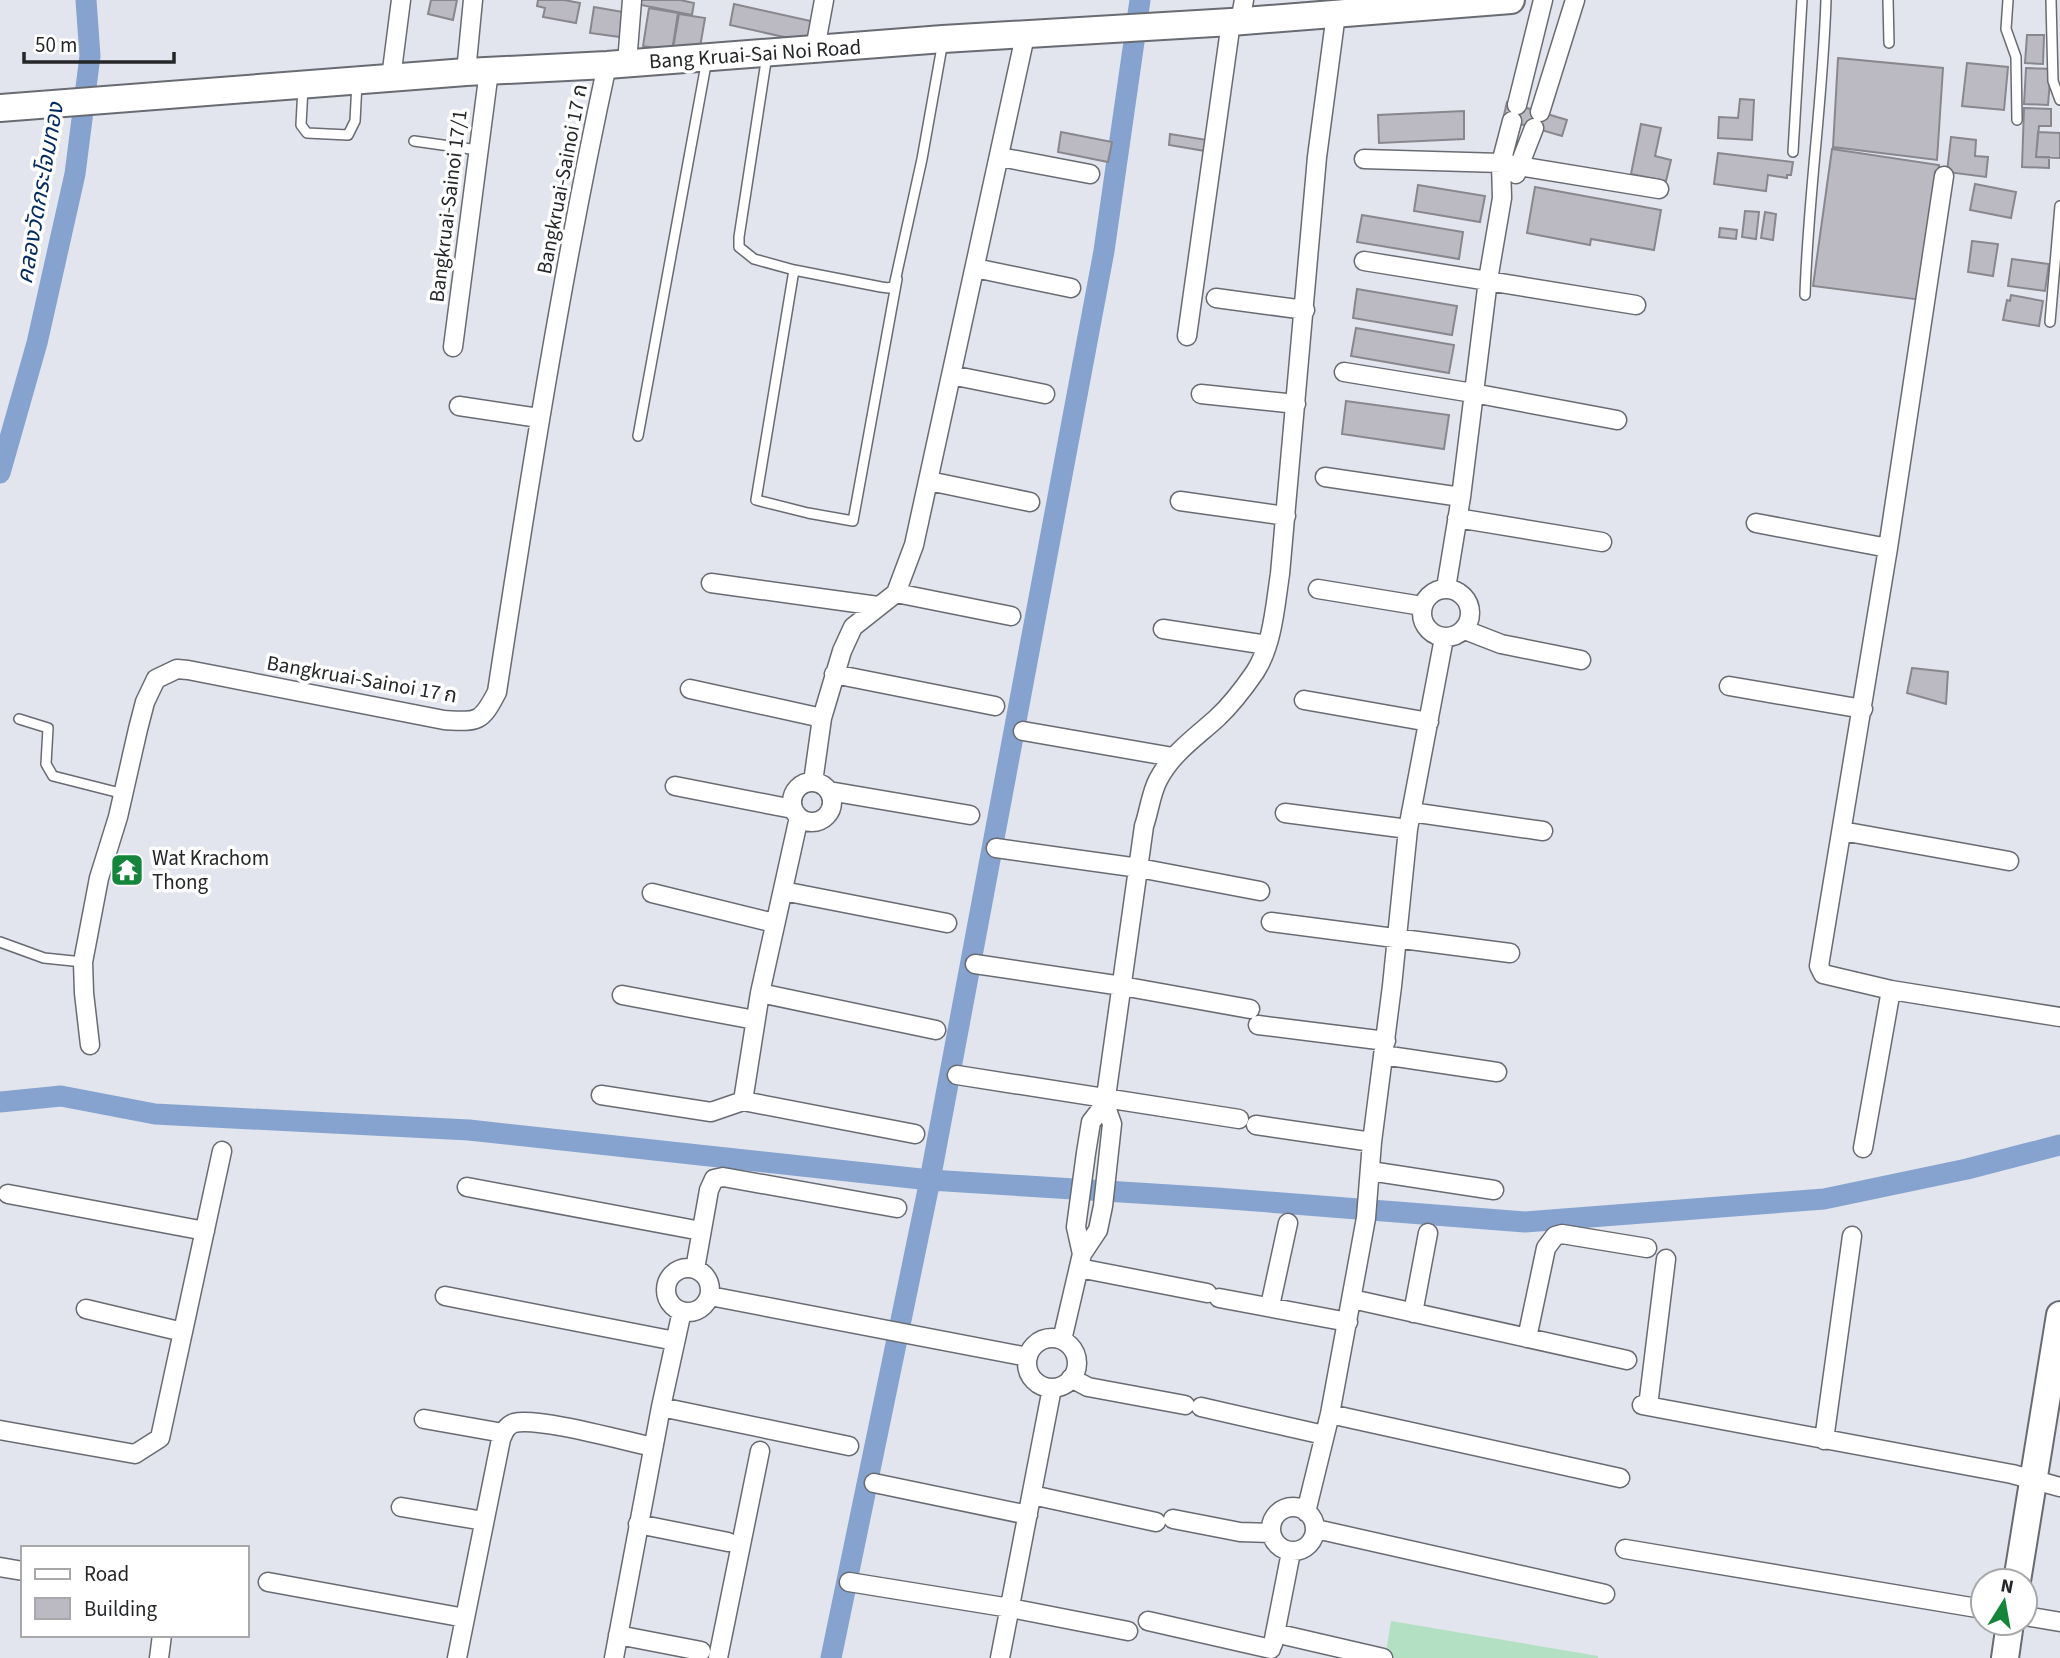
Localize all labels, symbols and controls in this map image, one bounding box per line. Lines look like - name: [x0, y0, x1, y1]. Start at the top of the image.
- scale bar: [24, 21, 175, 65]
- text: 50 m: [35, 30, 77, 60]
- street label: Bang Kruai-Sai Noi Road: [648, 32, 862, 76]
- street label: Bangkruai-Sainoi 17 ก: [529, 81, 595, 277]
- water label: คลองวัดกระโจมทอง: [8, 98, 72, 286]
- street label: Bangkruai-Sainoi 17/1: [421, 108, 475, 304]
- street label: Bangkruai-Sainoi 17 ก: [264, 647, 460, 711]
- place label: Wat Krachom Thong: [152, 843, 269, 897]
- temple icon: Wat Krachom Thong: [108, 851, 146, 889]
- legend: [21, 1546, 248, 1637]
- text: Road: [84, 1559, 129, 1589]
- north arrow: [1969, 1567, 2039, 1637]
- text: N: [1998, 1572, 2016, 1601]
- text: Building: [84, 1594, 158, 1624]

